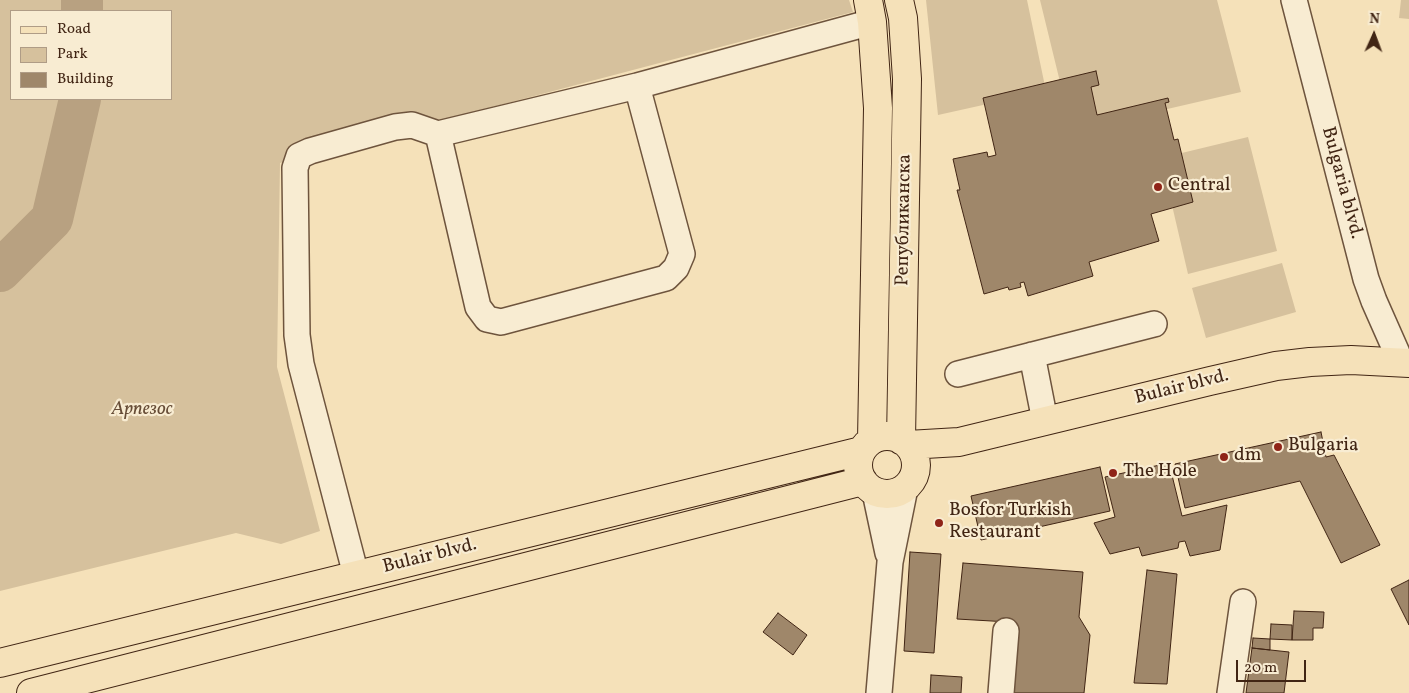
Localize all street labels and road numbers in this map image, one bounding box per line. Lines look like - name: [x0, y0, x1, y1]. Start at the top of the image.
- street label: Bulgaria blvd.: [1315, 124, 1367, 242]
- street label: Републиканска: [892, 154, 918, 286]
- street label: Bulair blvd.: [1133, 365, 1231, 411]
- street label: Bulair blvd.: [381, 534, 479, 580]

